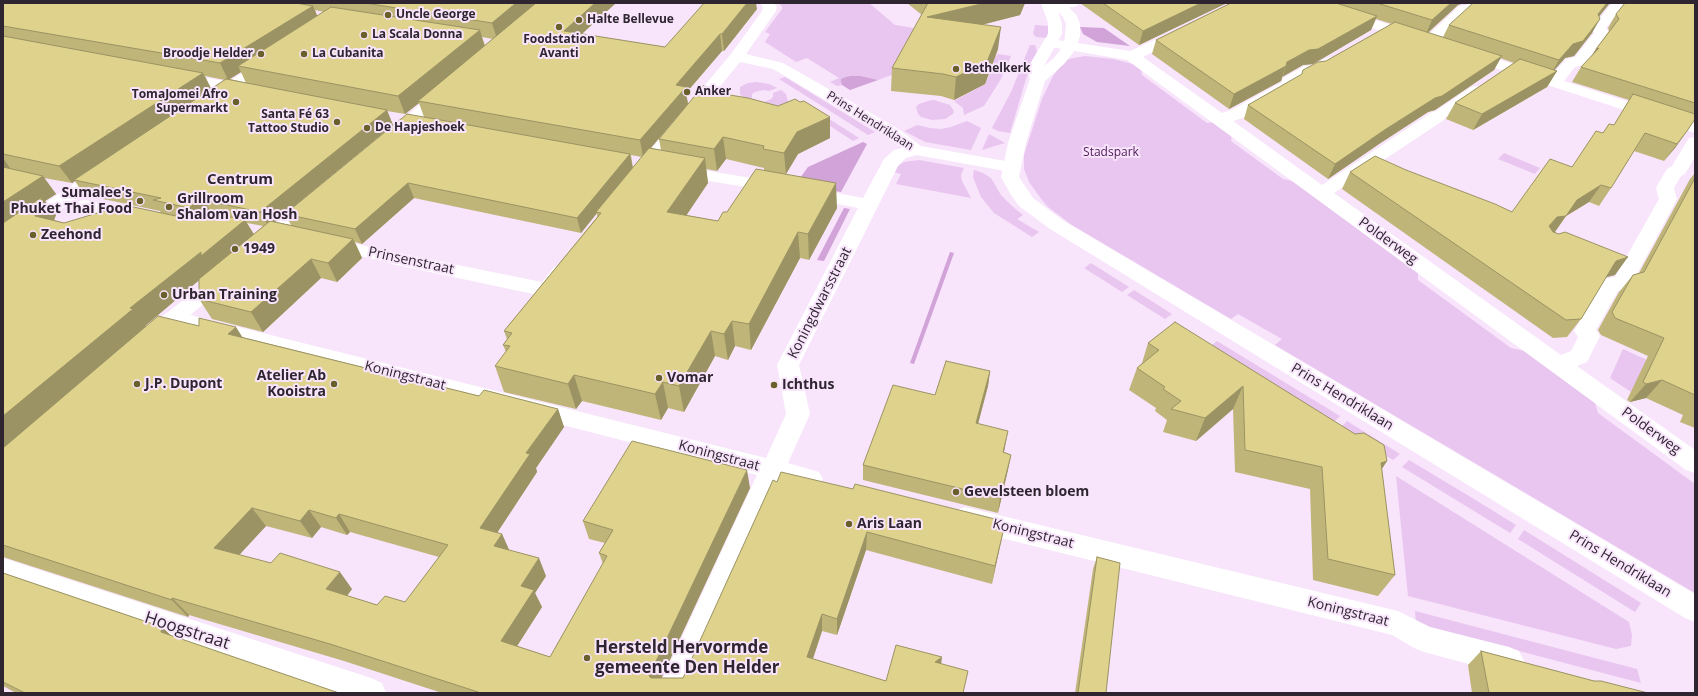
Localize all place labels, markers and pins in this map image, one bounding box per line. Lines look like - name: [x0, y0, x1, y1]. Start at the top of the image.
- place label: Uncle George: [396, 8, 476, 22]
- marker: Uncle George: [383, 10, 393, 20]
- place label: Halte Bellevue: [587, 13, 674, 27]
- marker: Halte Bellevue: [574, 15, 584, 25]
- marker: Foodstation Avanti: [554, 22, 564, 32]
- place label: La Scala Donna: [372, 28, 463, 42]
- marker: La Scala Donna: [359, 30, 369, 40]
- place label: Foodstation Avanti: [523, 33, 595, 61]
- place label: Broodje Helder: [163, 47, 253, 61]
- place label: La Cubanita: [312, 47, 384, 61]
- marker: Broodje Helder: [256, 49, 266, 59]
- marker: La Cubanita: [299, 49, 309, 59]
- place label: Bethelkerk: [964, 62, 1030, 76]
- marker: Bethelkerk: [951, 64, 961, 74]
- place label: Anker: [695, 85, 731, 99]
- marker: Anker: [682, 87, 692, 97]
- place label: TomaJomei Afro Supermarkt: [132, 88, 228, 116]
- marker: TomaJomei Afro Supermarkt: [231, 97, 241, 107]
- place label: Santa Fé 63 Tattoo Studio: [248, 108, 329, 136]
- marker: Santa Fé 63 Tattoo Studio: [332, 117, 342, 127]
- place label: De Hapjeshoek: [375, 121, 465, 135]
- marker: De Hapjeshoek: [362, 123, 372, 133]
- place label: Sumalee's Phuket Thai Food: [11, 185, 132, 218]
- place label: Grillroom Shalom van Hosh: [177, 191, 297, 224]
- marker: Sumalee's Phuket Thai Food: [135, 196, 145, 206]
- marker: Grillroom Shalom van Hosh: [164, 202, 174, 212]
- place label: Zeehond: [41, 227, 102, 243]
- marker: Zeehond: [28, 230, 38, 240]
- place label: 1949: [243, 241, 275, 257]
- marker: 1949: [230, 244, 240, 254]
- place label: Urban Training: [172, 287, 277, 303]
- marker: Urban Training: [159, 290, 169, 300]
- place label: Atelier Ab Kooistra: [257, 368, 326, 400]
- place label: Vomar: [667, 370, 713, 386]
- marker: Vomar: [654, 373, 664, 383]
- place label: J.P. Dupont: [145, 376, 222, 392]
- place label: Ichthus: [782, 377, 834, 393]
- marker: J.P. Dupont: [132, 379, 142, 389]
- marker: Atelier Ab Kooistra: [329, 379, 339, 389]
- marker: Ichthus: [769, 380, 779, 390]
- place label: Gevelsteen bloem: [964, 484, 1089, 500]
- marker: Gevelsteen bloem: [951, 487, 961, 497]
- place label: Aris Laan: [857, 516, 922, 532]
- marker: Aris Laan: [844, 519, 854, 529]
- place label: Hersteld Hervormde gemeente Den Helder: [595, 638, 779, 678]
- marker: Hersteld Hervormde gemeente Den Helder: [582, 653, 592, 663]

